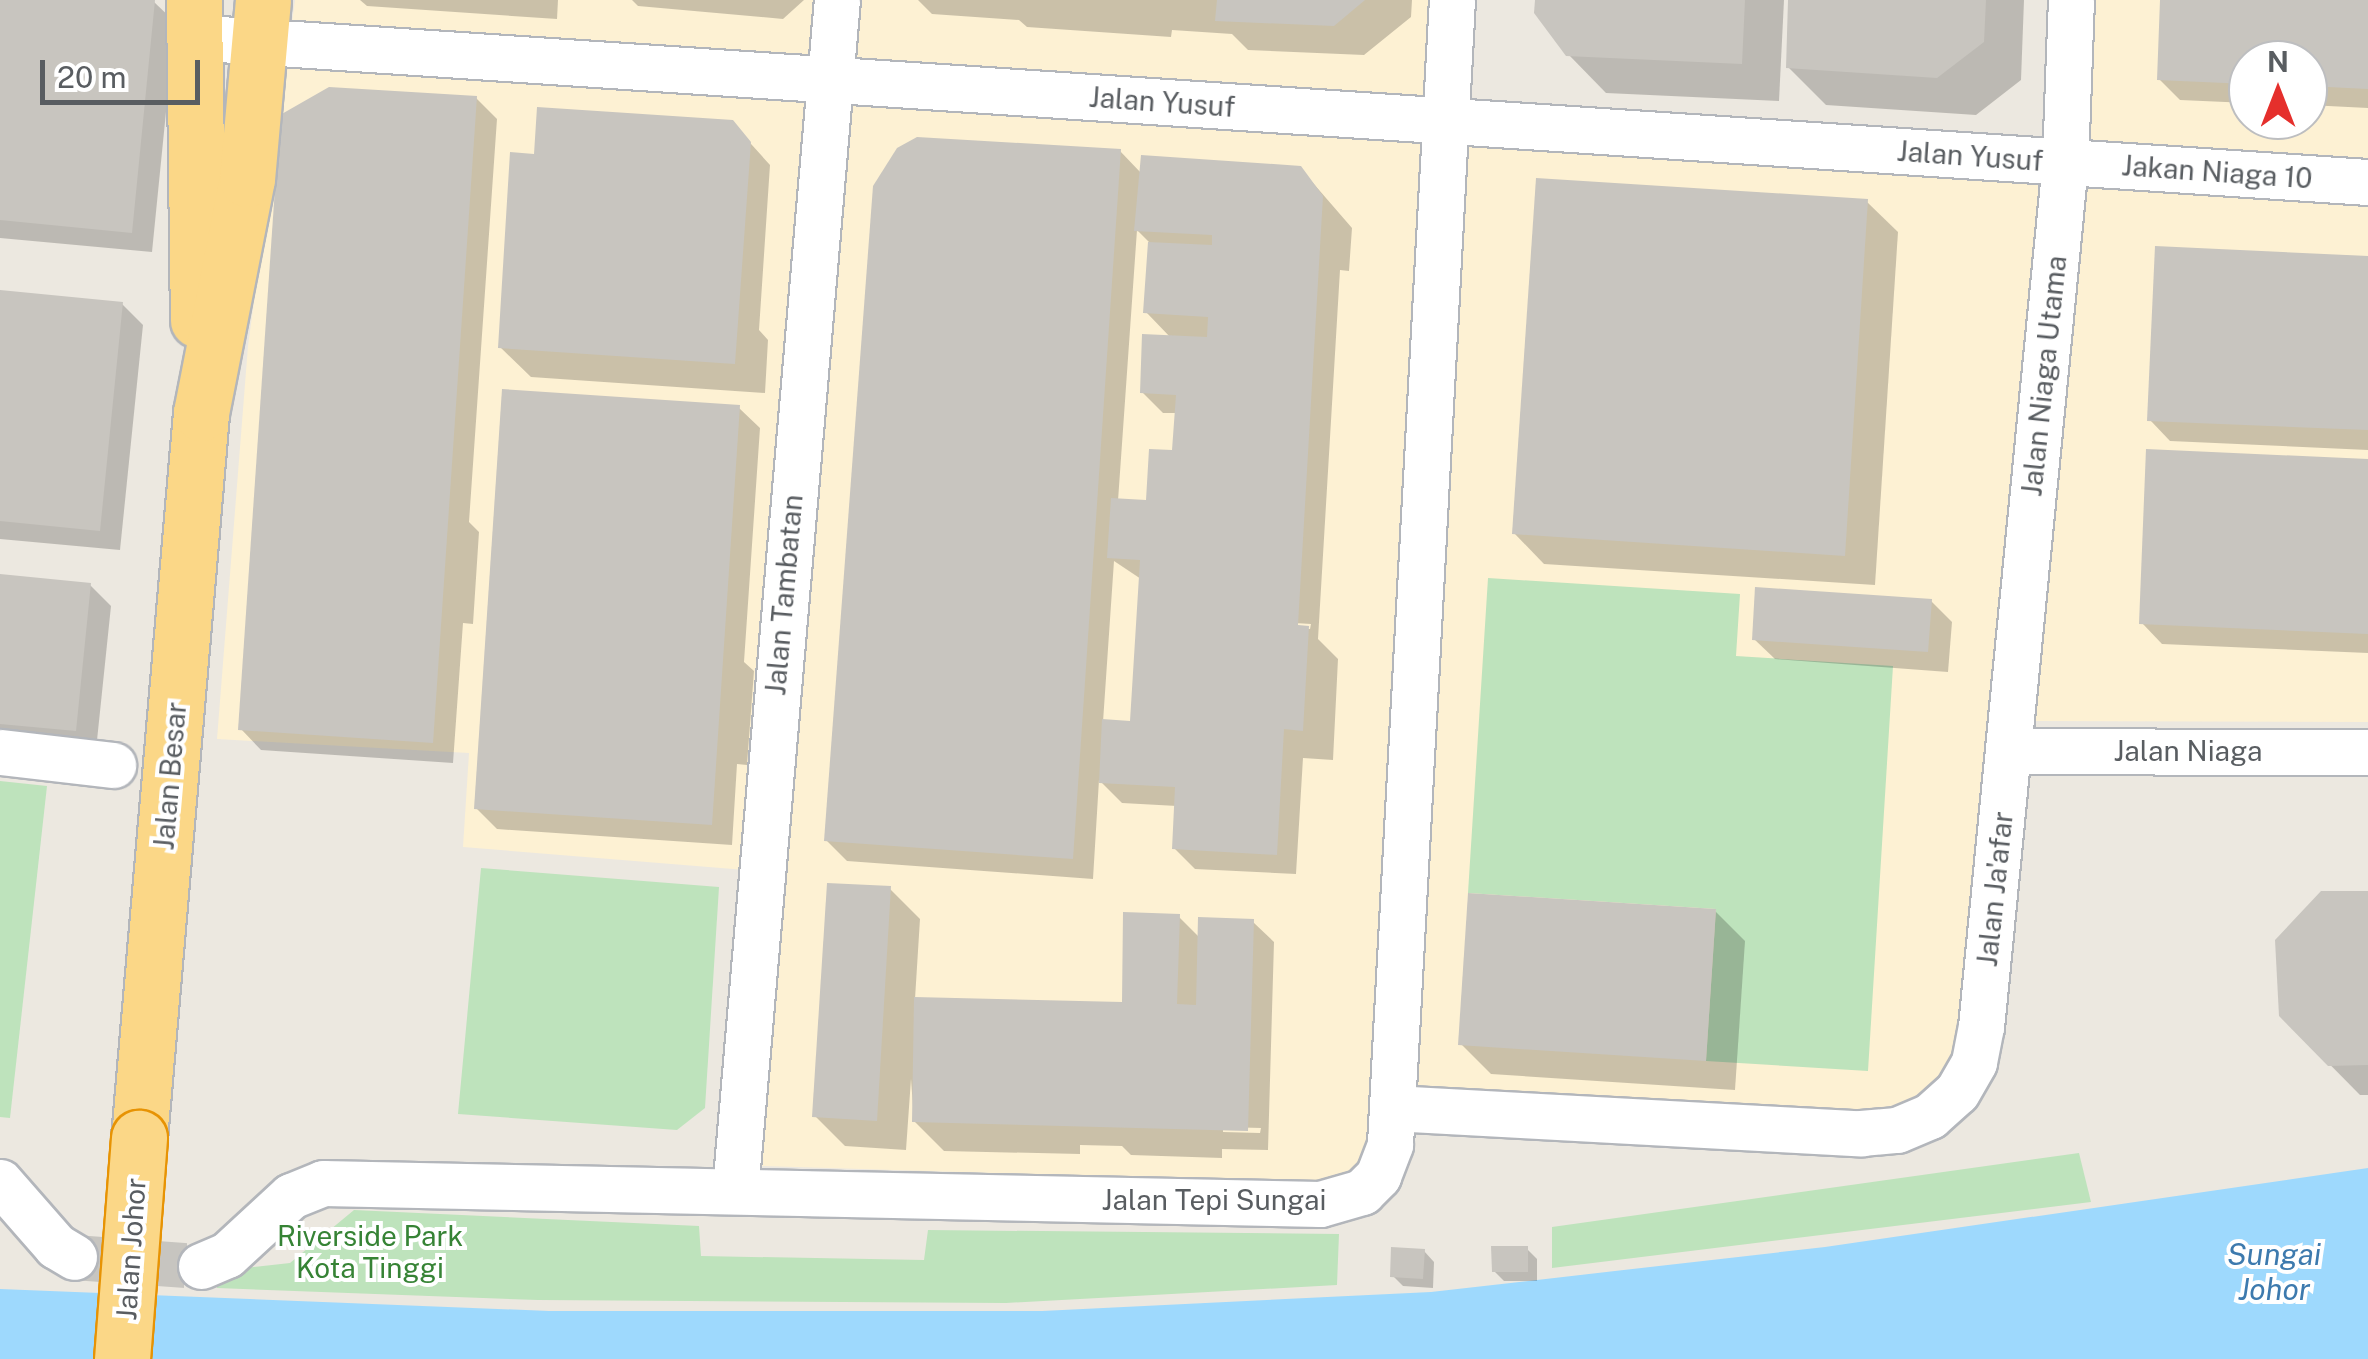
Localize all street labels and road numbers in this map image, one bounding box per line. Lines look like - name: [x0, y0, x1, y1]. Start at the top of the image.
- street label: Jalan Yusuf: [1088, 80, 1236, 124]
- street label: Jalan Yusuf: [1896, 134, 2044, 178]
- street label: Jakan Niaga 10: [2120, 149, 2314, 195]
- street label: Jalan Niaga Utama: [2015, 254, 2073, 498]
- street label: Jalan Tambatan: [758, 493, 810, 697]
- street label: Jalan Besar: [147, 701, 193, 851]
- street label: Jalan Niaga: [2113, 734, 2263, 768]
- street label: Jalan Ja'afar: [1970, 810, 2020, 968]
- street label: Jalan Johor: [109, 1177, 153, 1321]
- street label: Jalan Tepi Sungai: [1102, 1183, 1326, 1217]

